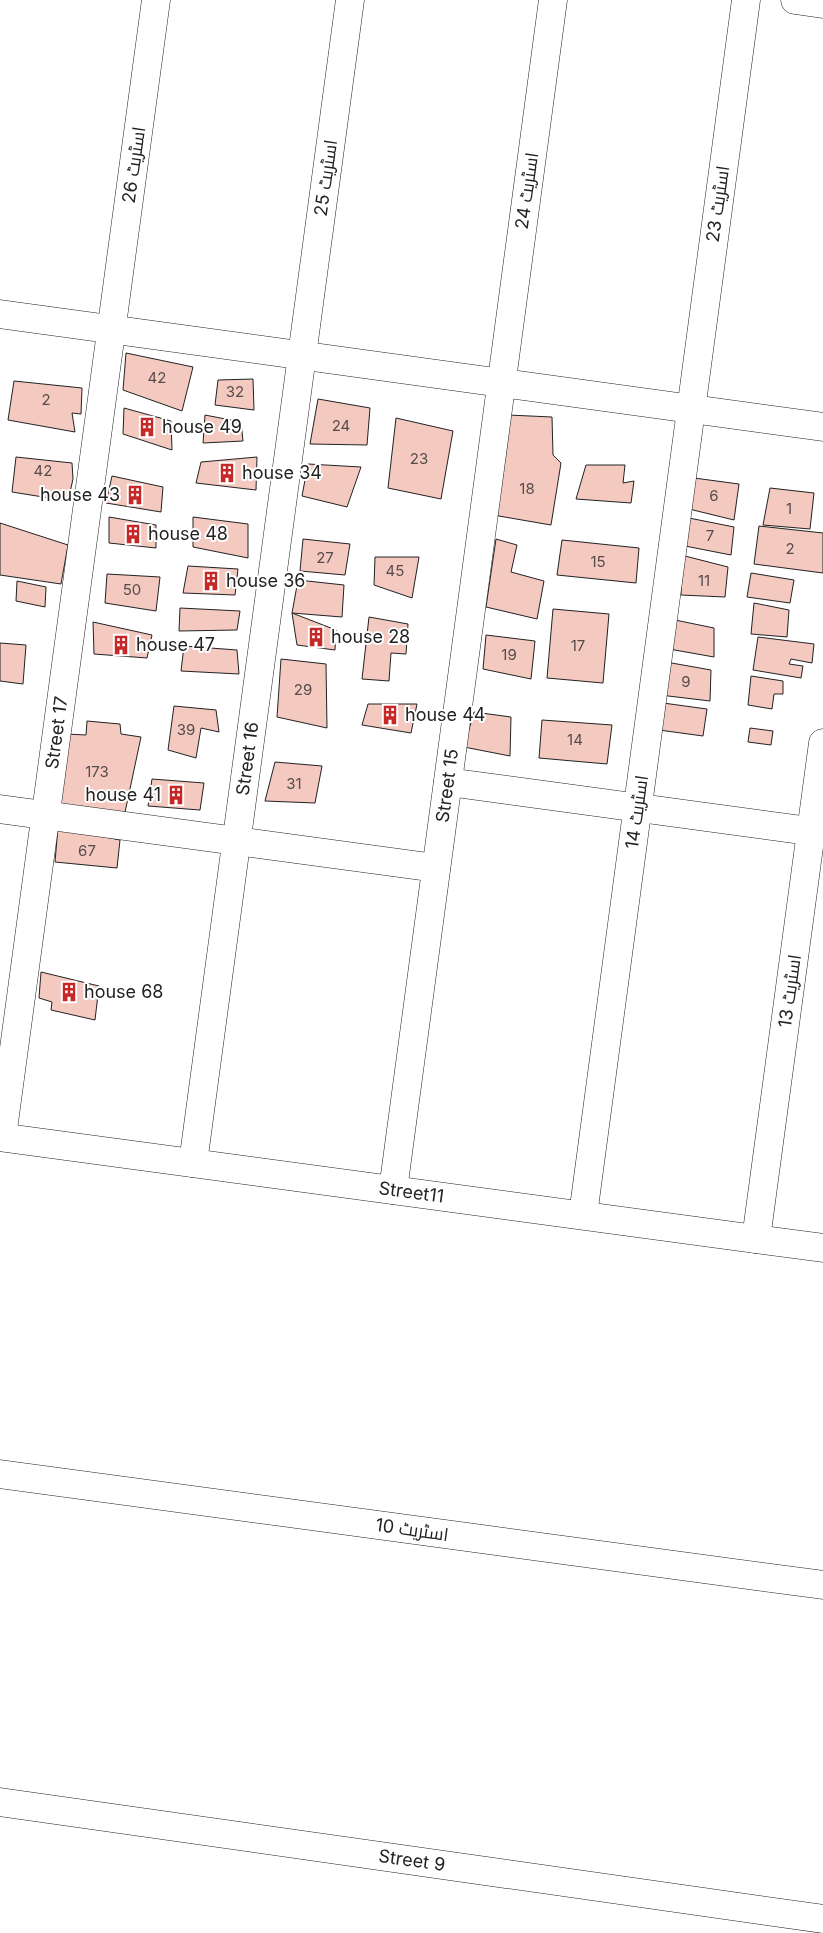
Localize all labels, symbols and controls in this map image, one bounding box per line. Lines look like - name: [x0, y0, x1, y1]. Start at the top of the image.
- street label: اسٹریٹ 26: [118, 125, 150, 205]
- street label: اسٹریٹ 25: [310, 138, 342, 218]
- street label: اسٹریٹ 24: [511, 151, 543, 231]
- street label: اسٹریٹ 23: [702, 164, 734, 244]
- house number: 42: [148, 368, 166, 387]
- house number: 32: [226, 382, 244, 401]
- house number: 2: [41, 390, 51, 409]
- building icon: house 49: [136, 416, 158, 438]
- place label: house 49: [162, 416, 242, 437]
- house number: 24: [332, 416, 350, 435]
- house number: 23: [410, 449, 428, 468]
- house number: 42: [34, 461, 52, 480]
- building icon: house 34: [216, 462, 238, 484]
- place label: house 34: [242, 462, 322, 483]
- house number: 18: [519, 479, 535, 498]
- place label: house 43: [40, 484, 120, 505]
- building icon: house 43: [124, 484, 146, 506]
- house number: 6: [709, 486, 719, 505]
- house number: 1: [786, 499, 792, 518]
- building icon: house 48: [122, 523, 144, 545]
- place label: house 48: [148, 523, 228, 544]
- house number: 7: [706, 526, 714, 545]
- house number: 2: [785, 539, 795, 558]
- house number: 27: [316, 548, 334, 567]
- house number: 15: [590, 552, 606, 571]
- house number: 45: [386, 561, 404, 580]
- building icon: house 36: [200, 570, 222, 592]
- place label: house 36: [226, 570, 305, 591]
- house number: 11: [698, 571, 710, 590]
- house number: 50: [123, 580, 141, 599]
- building icon: house 28: [305, 626, 327, 648]
- place label: house 28: [331, 626, 410, 647]
- building icon: house 47: [110, 634, 132, 656]
- place label: house 47: [136, 634, 215, 655]
- house number: 17: [571, 636, 585, 655]
- house number: 19: [501, 645, 517, 664]
- house number: 9: [681, 672, 691, 691]
- house number: 29: [294, 680, 312, 699]
- street label: Street 17: [41, 695, 72, 770]
- building icon: house 44: [379, 704, 401, 726]
- place label: house 44: [405, 704, 485, 725]
- house number: 39: [177, 720, 195, 739]
- street label: Street 16: [232, 720, 262, 797]
- house number: 14: [567, 730, 583, 749]
- street label: Street 15: [432, 747, 462, 824]
- house number: 173: [85, 762, 109, 781]
- house number: 31: [286, 774, 302, 793]
- street label: اسٹریٹ 14: [621, 774, 653, 850]
- place label: house 41: [85, 784, 161, 805]
- building icon: house 41: [165, 784, 187, 806]
- house number: 67: [78, 841, 96, 860]
- street label: اسٹریٹ 13: [774, 953, 806, 1029]
- building icon: house 68: [58, 981, 80, 1003]
- place label: house 68: [84, 981, 163, 1002]
- street label: Street11: [377, 1177, 445, 1207]
- street label: اسٹریٹ 10: [374, 1514, 450, 1546]
- street label: Street 9: [377, 1845, 447, 1875]

